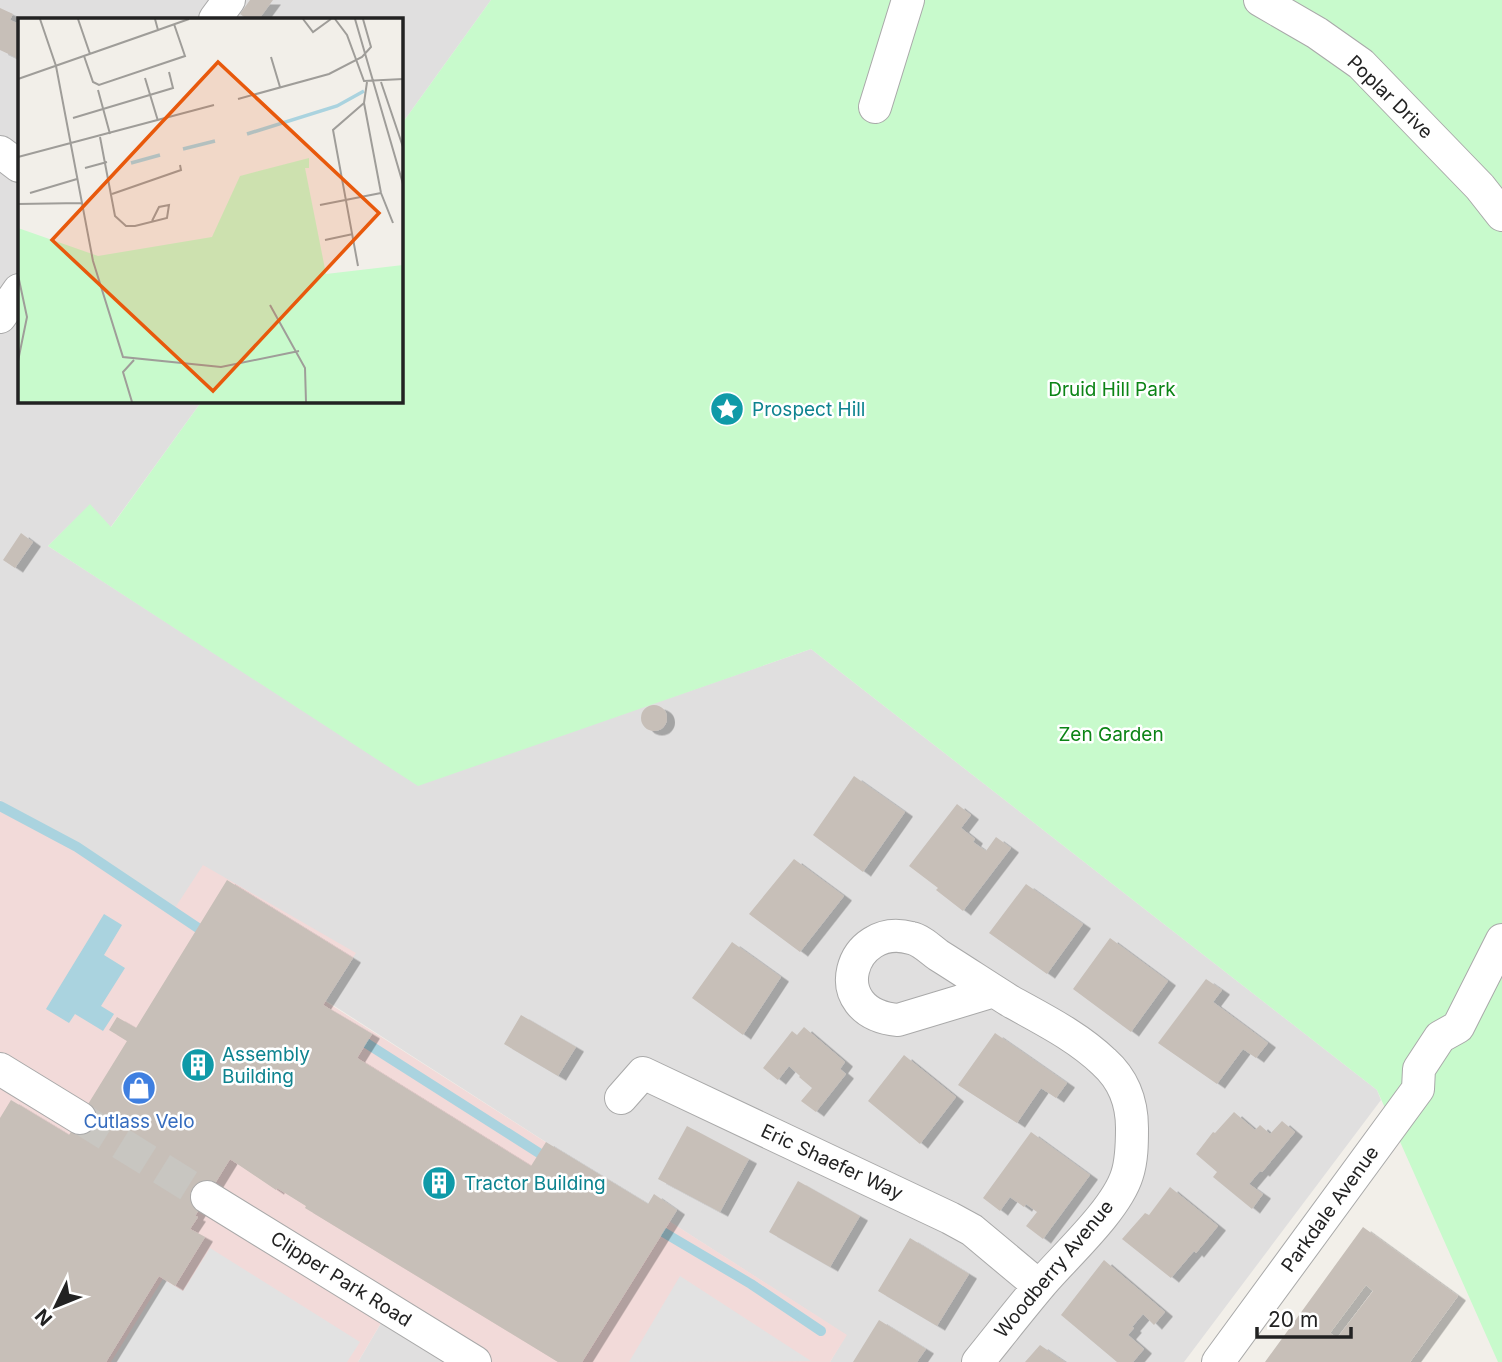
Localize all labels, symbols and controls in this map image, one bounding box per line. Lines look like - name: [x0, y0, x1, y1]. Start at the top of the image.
- inset map: [18, 18, 402, 402]
- street label: Poplar Drive: [1342, 51, 1438, 143]
- park label: Druid Hill Park: [1048, 378, 1176, 401]
- place icon: Prospect Hill: [708, 390, 746, 428]
- place label: Prospect Hill: [752, 398, 865, 421]
- park label: Zen Garden: [1058, 723, 1164, 746]
- place label: Assembly Building: [222, 1043, 310, 1088]
- building icon: Assembly Building: [179, 1046, 217, 1084]
- shop icon: Cutlass Velo: [120, 1069, 158, 1107]
- place label: Cutlass Velo: [83, 1110, 195, 1133]
- street label: Eric Shaefer Way: [757, 1119, 907, 1205]
- street label: Parkdale Avenue: [1277, 1141, 1383, 1277]
- building icon: Tractor Building: [420, 1164, 458, 1202]
- place label: Tractor Building: [464, 1172, 606, 1195]
- street label: Woodberry Avenue: [990, 1196, 1118, 1342]
- street label: Clipper Park Road: [266, 1226, 416, 1332]
- north arrow: [21, 1271, 91, 1341]
- scale bar: [1257, 1296, 1352, 1340]
- text: N: [31, 1304, 57, 1330]
- text: 20 m: [1268, 1307, 1318, 1332]

